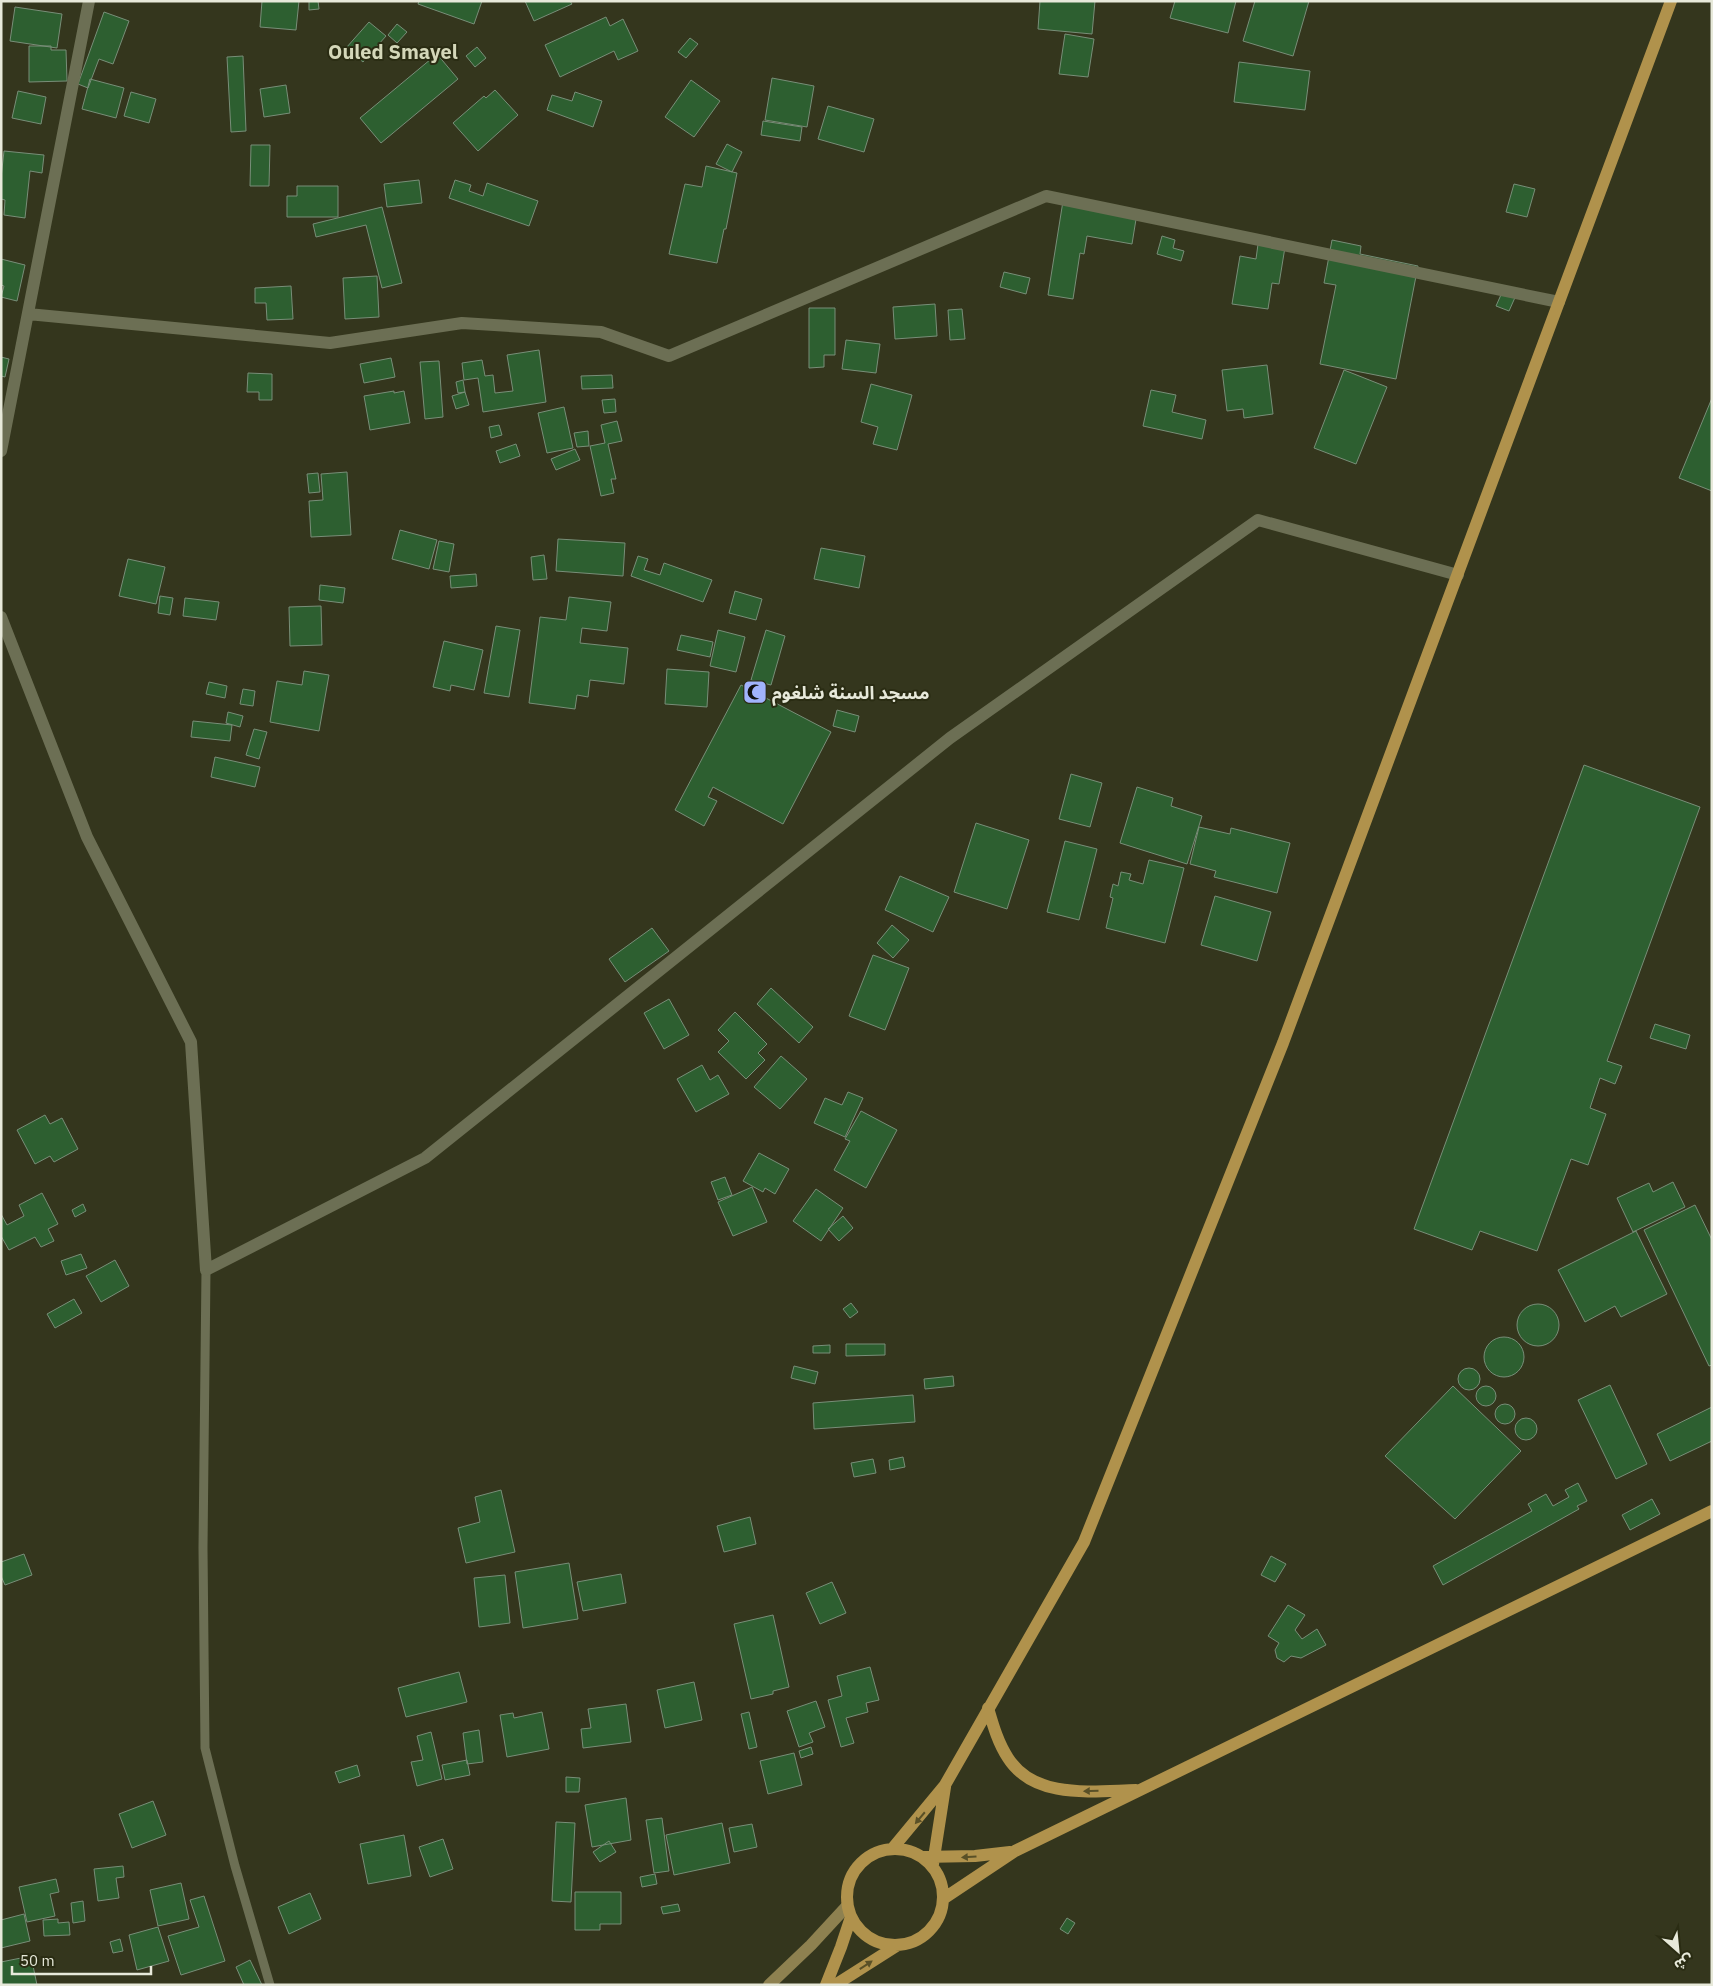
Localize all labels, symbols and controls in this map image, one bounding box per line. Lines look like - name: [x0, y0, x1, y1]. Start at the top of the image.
- district label: Ouled Smayel: [328, 38, 458, 65]
- mosque icon: مسجد السنة شلغوم: [742, 679, 768, 705]
- place label: مسجد السنة شلغوم: [772, 681, 929, 706]
- one-way arrow: [1083, 1787, 1099, 1795]
- one-way arrow: [914, 1811, 925, 1824]
- one-way arrow: [960, 1853, 976, 1861]
- north arrow: [1653, 1926, 1703, 1976]
- scale bar: [12, 1944, 151, 1976]
- text: ش: [1671, 1950, 1697, 1975]
- text: 50 m: [20, 1951, 55, 1970]
- one-way arrow: [860, 1960, 873, 1969]

